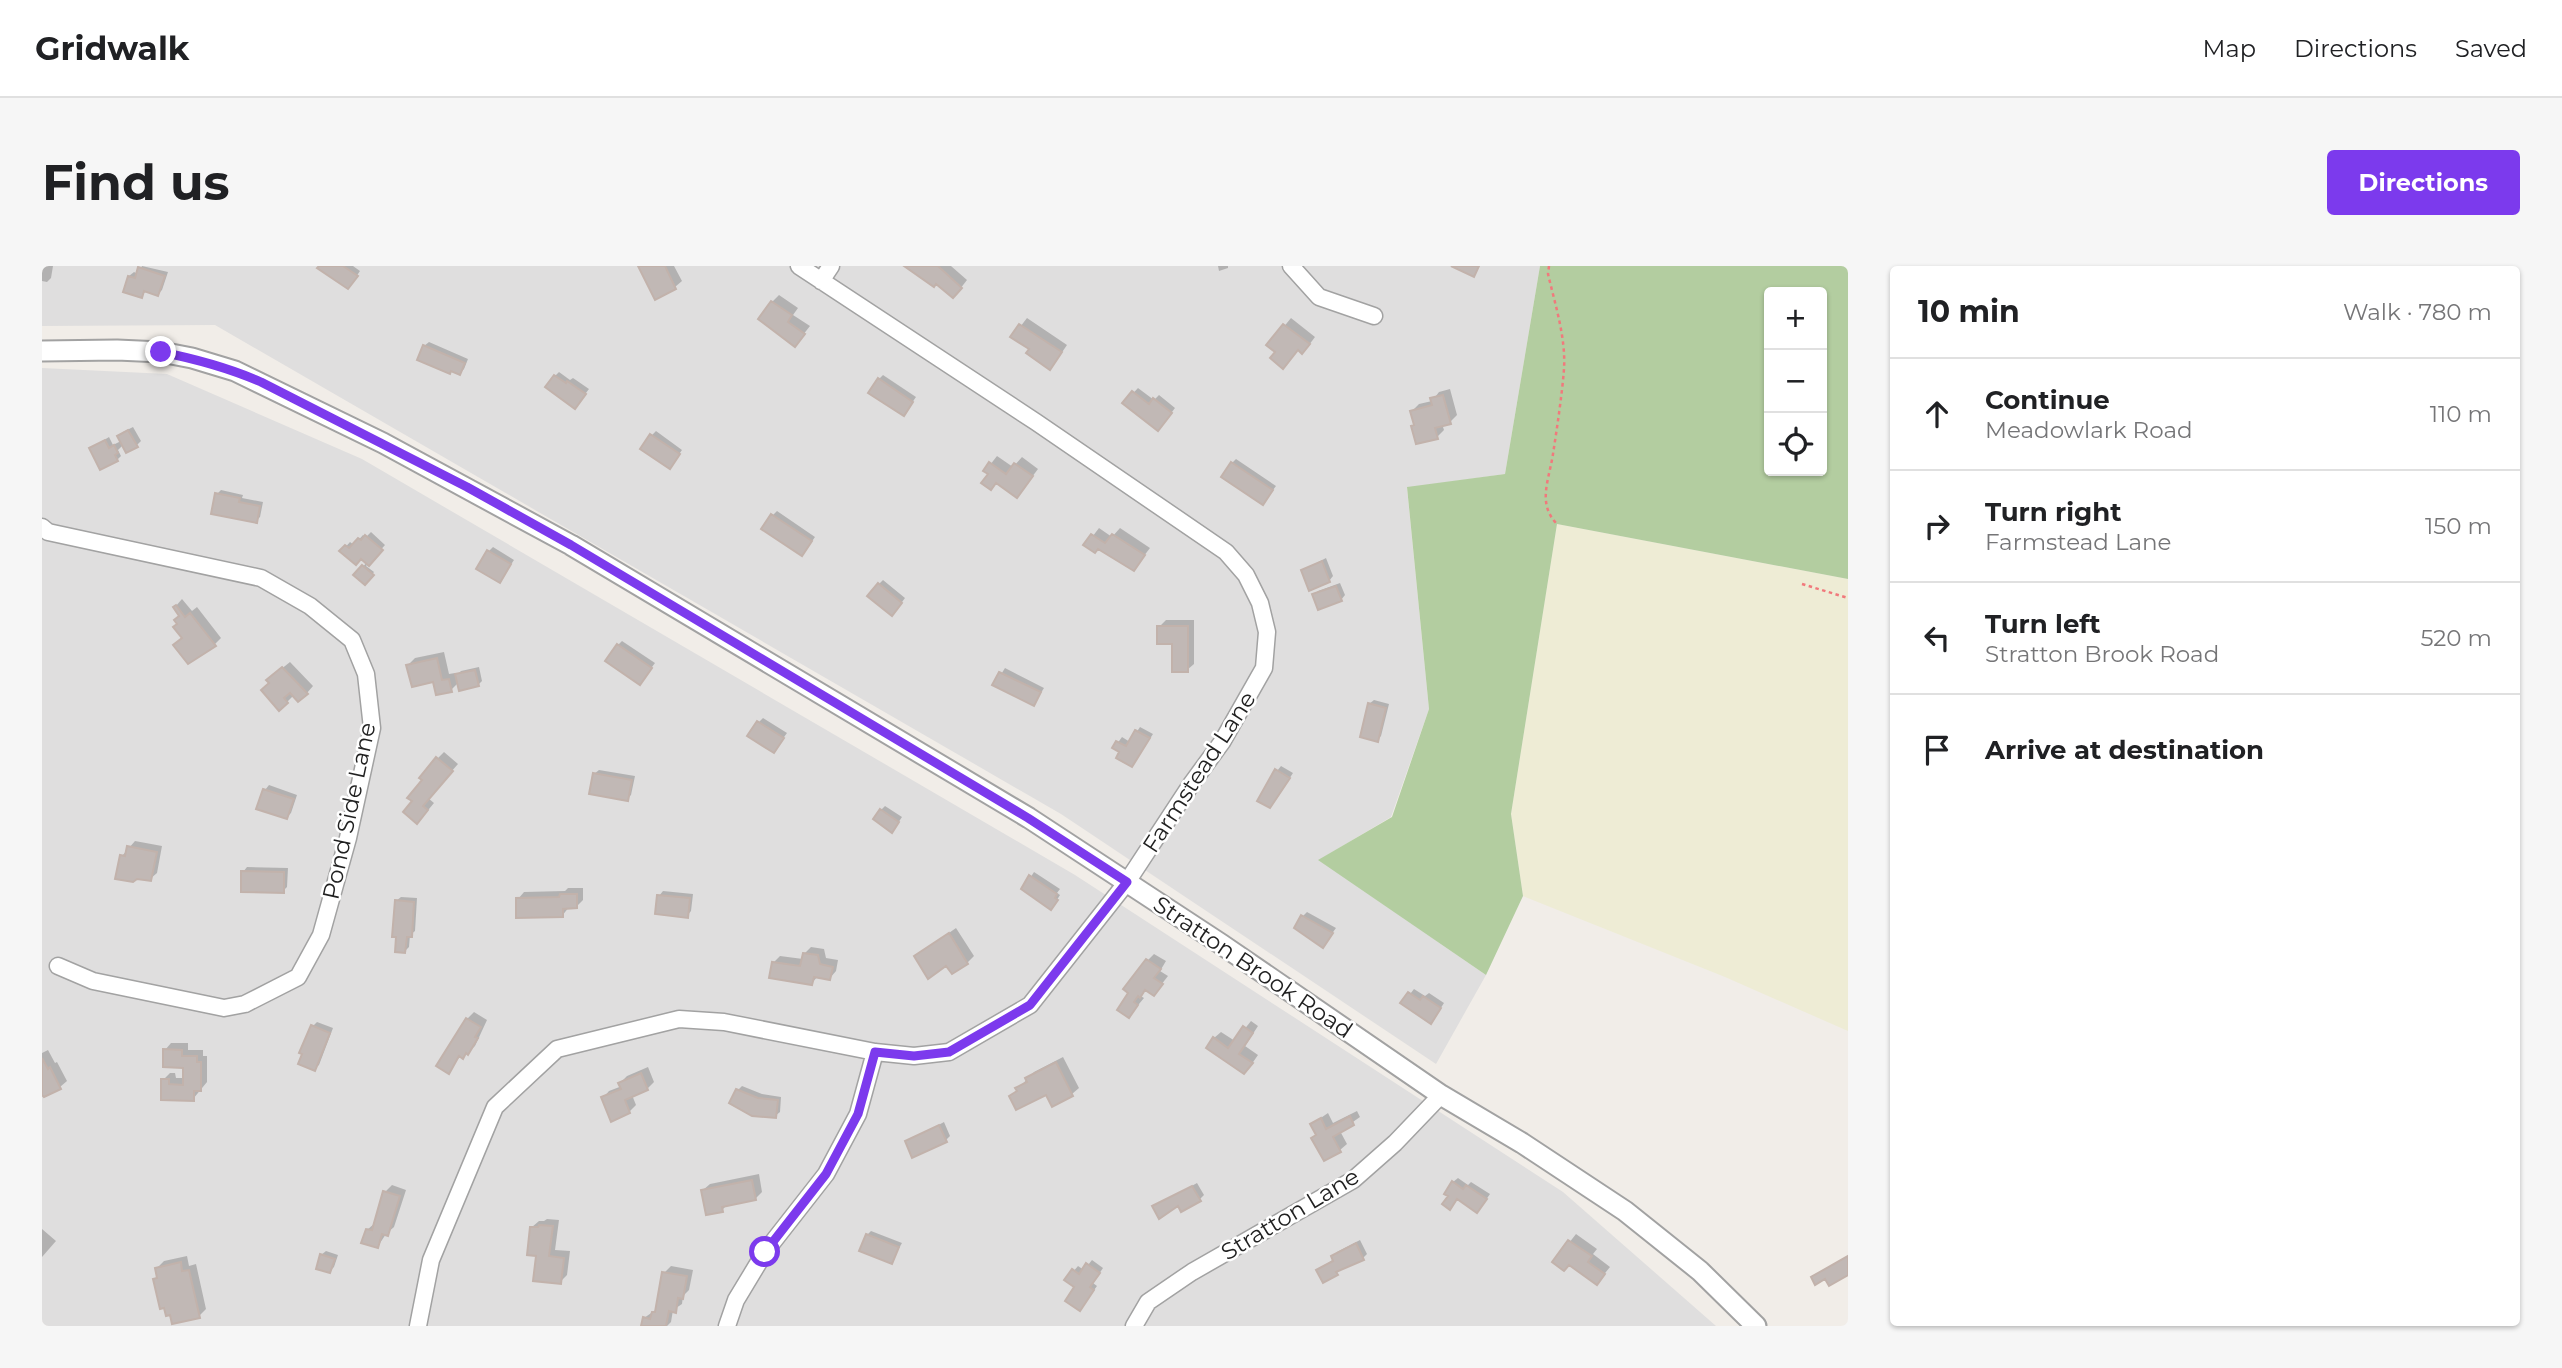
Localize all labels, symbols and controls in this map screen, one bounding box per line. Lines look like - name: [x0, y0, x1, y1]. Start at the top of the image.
- text: Gridwalk: [35, 28, 189, 68]
- text: Map: [2203, 34, 2256, 63]
- text: Directions: [2294, 34, 2417, 63]
- text: Saved: [2455, 34, 2527, 63]
- button: Directions: [2327, 150, 2520, 215]
- text: Find us: [42, 153, 230, 212]
- map controls: [1764, 287, 1827, 476]
- button: +: [1764, 287, 1827, 350]
- text: 10 min: [1918, 293, 2020, 330]
- text: Walk · 780 m: [2343, 298, 2492, 326]
- route end: [145, 336, 176, 367]
- button: −: [1764, 350, 1827, 413]
- text: Continue: [1985, 384, 2110, 416]
- icon: ahead: [1918, 395, 1956, 433]
- text: 110 m: [2430, 400, 2492, 428]
- button: locate: [1764, 413, 1827, 476]
- text: Meadowlark Road: [1985, 416, 2193, 444]
- text: Turn right: [1985, 496, 2121, 528]
- icon: right: [1918, 507, 1956, 545]
- text: 150 m: [2425, 512, 2492, 540]
- text: Farmstead Lane: [1985, 528, 2172, 556]
- text: Turn left: [1985, 608, 2101, 640]
- icon: left: [1918, 619, 1956, 657]
- text: 520 m: [2420, 624, 2492, 652]
- text: Stratton Brook Road: [1985, 640, 2219, 668]
- street label: Farmstead Lane: [1136, 686, 1262, 858]
- street label: Pond Side Lane: [317, 720, 381, 902]
- icon: arrive: [1918, 731, 1956, 769]
- text: Arrive at destination: [1985, 734, 2264, 766]
- street label: Stratton Brook Road: [1148, 890, 1358, 1044]
- street label: Stratton Lane: [1216, 1162, 1364, 1266]
- route start: [749, 1236, 780, 1267]

